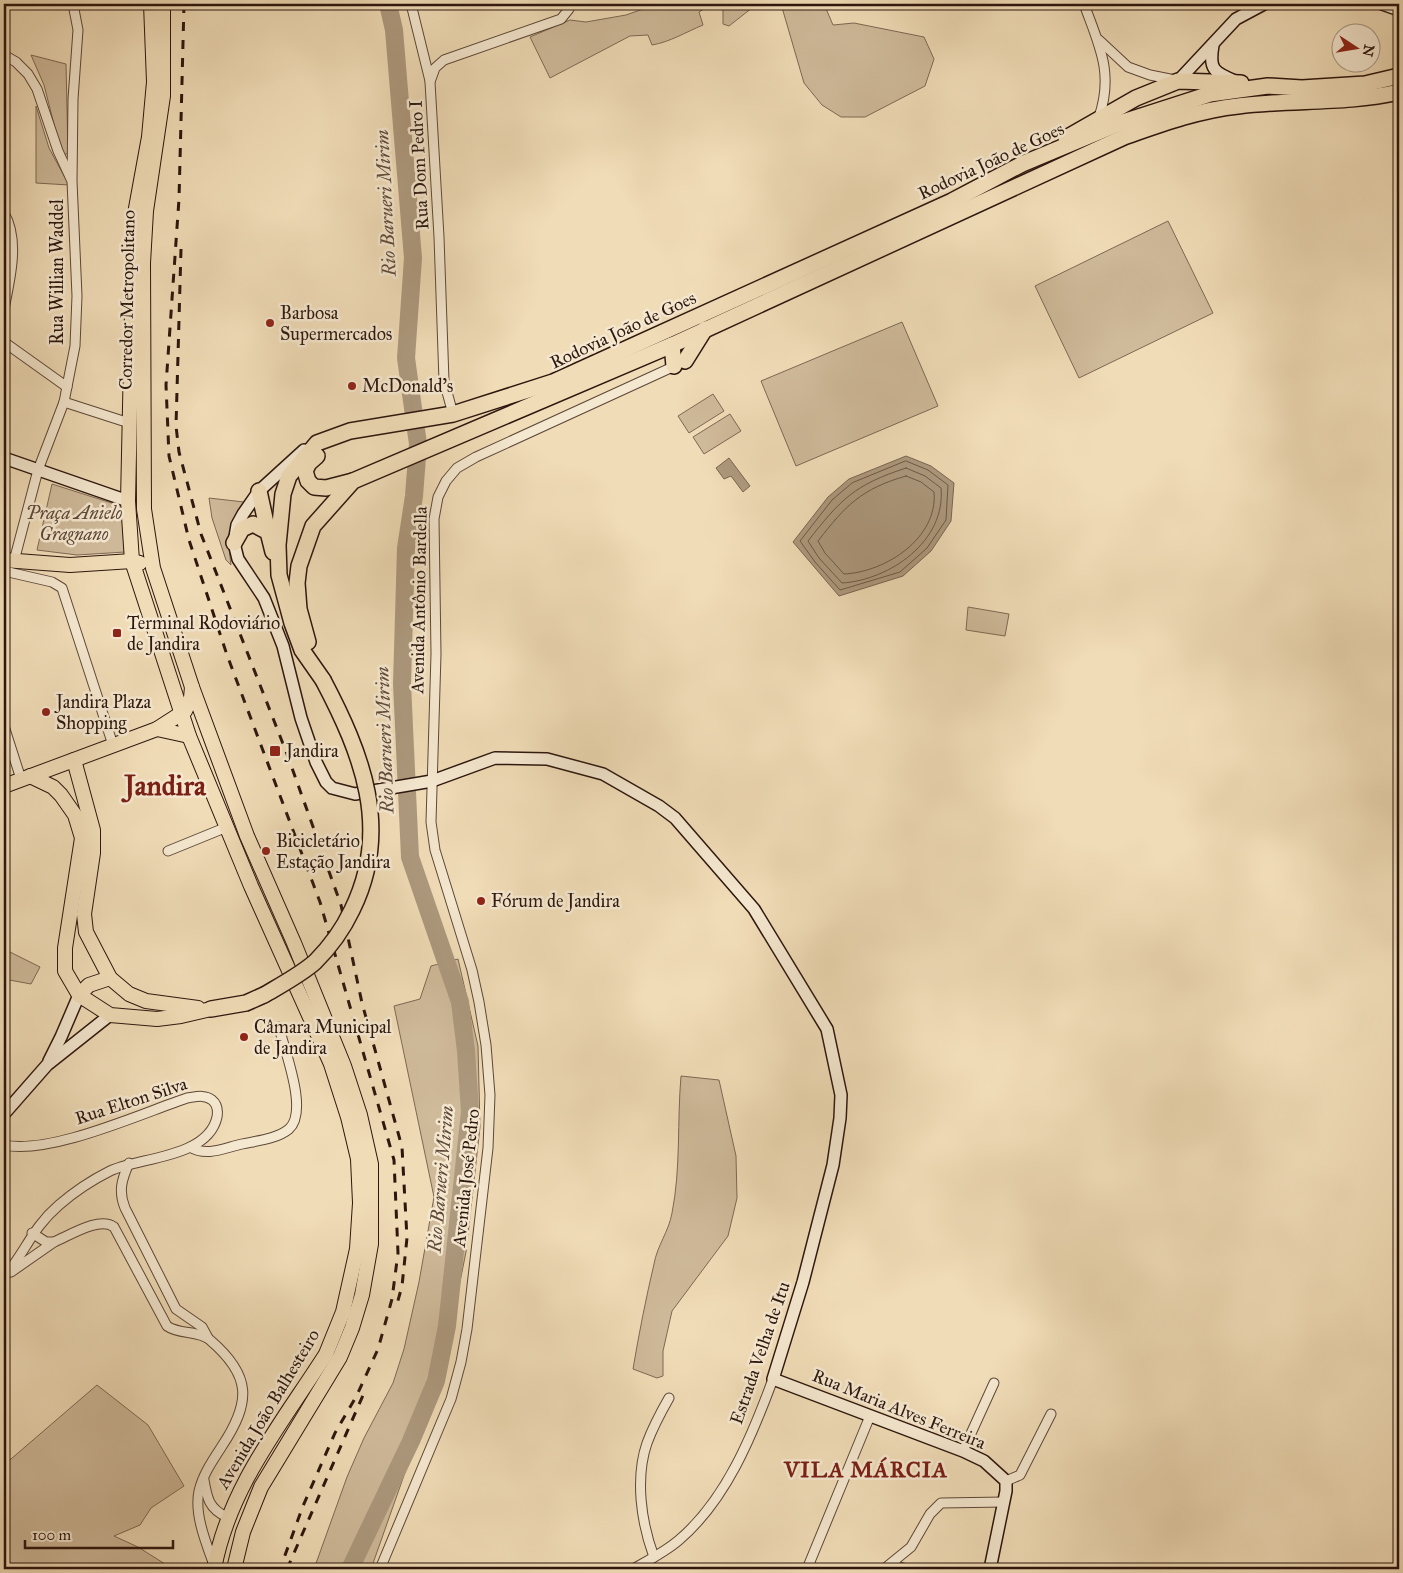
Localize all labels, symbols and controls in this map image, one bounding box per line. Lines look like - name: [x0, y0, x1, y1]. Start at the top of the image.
- north arrow: [1330, 22, 1380, 72]
- text: N: [1359, 43, 1378, 58]
- street label: Rua Dom Pedro I: [405, 99, 433, 230]
- street label: Rodovia João de Goes: [914, 118, 1068, 205]
- water label: Rio Barueri Mirim: [370, 129, 401, 278]
- street label: Rua Willian Waddel: [46, 199, 68, 345]
- street label: Corredor Metropolitano: [114, 210, 140, 390]
- street label: Rodovia João de Goes: [546, 287, 700, 374]
- place label: Barbosa Supermercados: [280, 302, 392, 345]
- marker: Barbosa Supermercados: [264, 317, 276, 329]
- place label: McDonald's: [362, 375, 453, 397]
- marker: McDonald's: [346, 380, 358, 392]
- park label: Praça Anielo Gragnano: [26, 502, 122, 545]
- street label: Avenida Antônio Bardella: [406, 506, 432, 695]
- place label: Terminal Rodoviário de Jandira: [127, 612, 280, 656]
- marker: Terminal Rodoviário de Jandira: [111, 627, 123, 639]
- water label: Rio Barueri Mirim: [370, 666, 399, 815]
- place label: Jandira Plaza Shopping: [54, 691, 151, 735]
- marker: Jandira Plaza Shopping: [40, 706, 52, 718]
- place label: Jandira: [284, 740, 339, 763]
- marker: Jandira: [268, 744, 282, 758]
- district label: Jandira: [120, 768, 207, 803]
- place label: Bicicletário Estação Jandira: [276, 830, 391, 874]
- marker: Bicicletário Estação Jandira: [260, 845, 272, 857]
- place label: Fórum de Jandira: [491, 890, 620, 913]
- marker: Fórum de Jandira: [475, 895, 487, 907]
- place label: Câmara Municipal de Jandira: [254, 1016, 392, 1060]
- marker: Câmara Municipal de Jandira: [238, 1031, 250, 1043]
- street label: Rua Elton Silva: [72, 1072, 190, 1129]
- water label: Rio Barueri Mirim: [423, 1105, 458, 1254]
- street label: Avenida José Pedro: [448, 1108, 485, 1249]
- street label: Estrada Velha de Itu: [725, 1278, 795, 1427]
- street label: Avenida João Balhesteiro: [211, 1325, 325, 1494]
- street label: Rua Maria Alves Ferreira: [809, 1364, 989, 1454]
- district label: VILA MÁRCIA: [783, 1456, 948, 1483]
- scale bar: [25, 1518, 172, 1550]
- text: 100 m: [32, 1526, 72, 1544]

